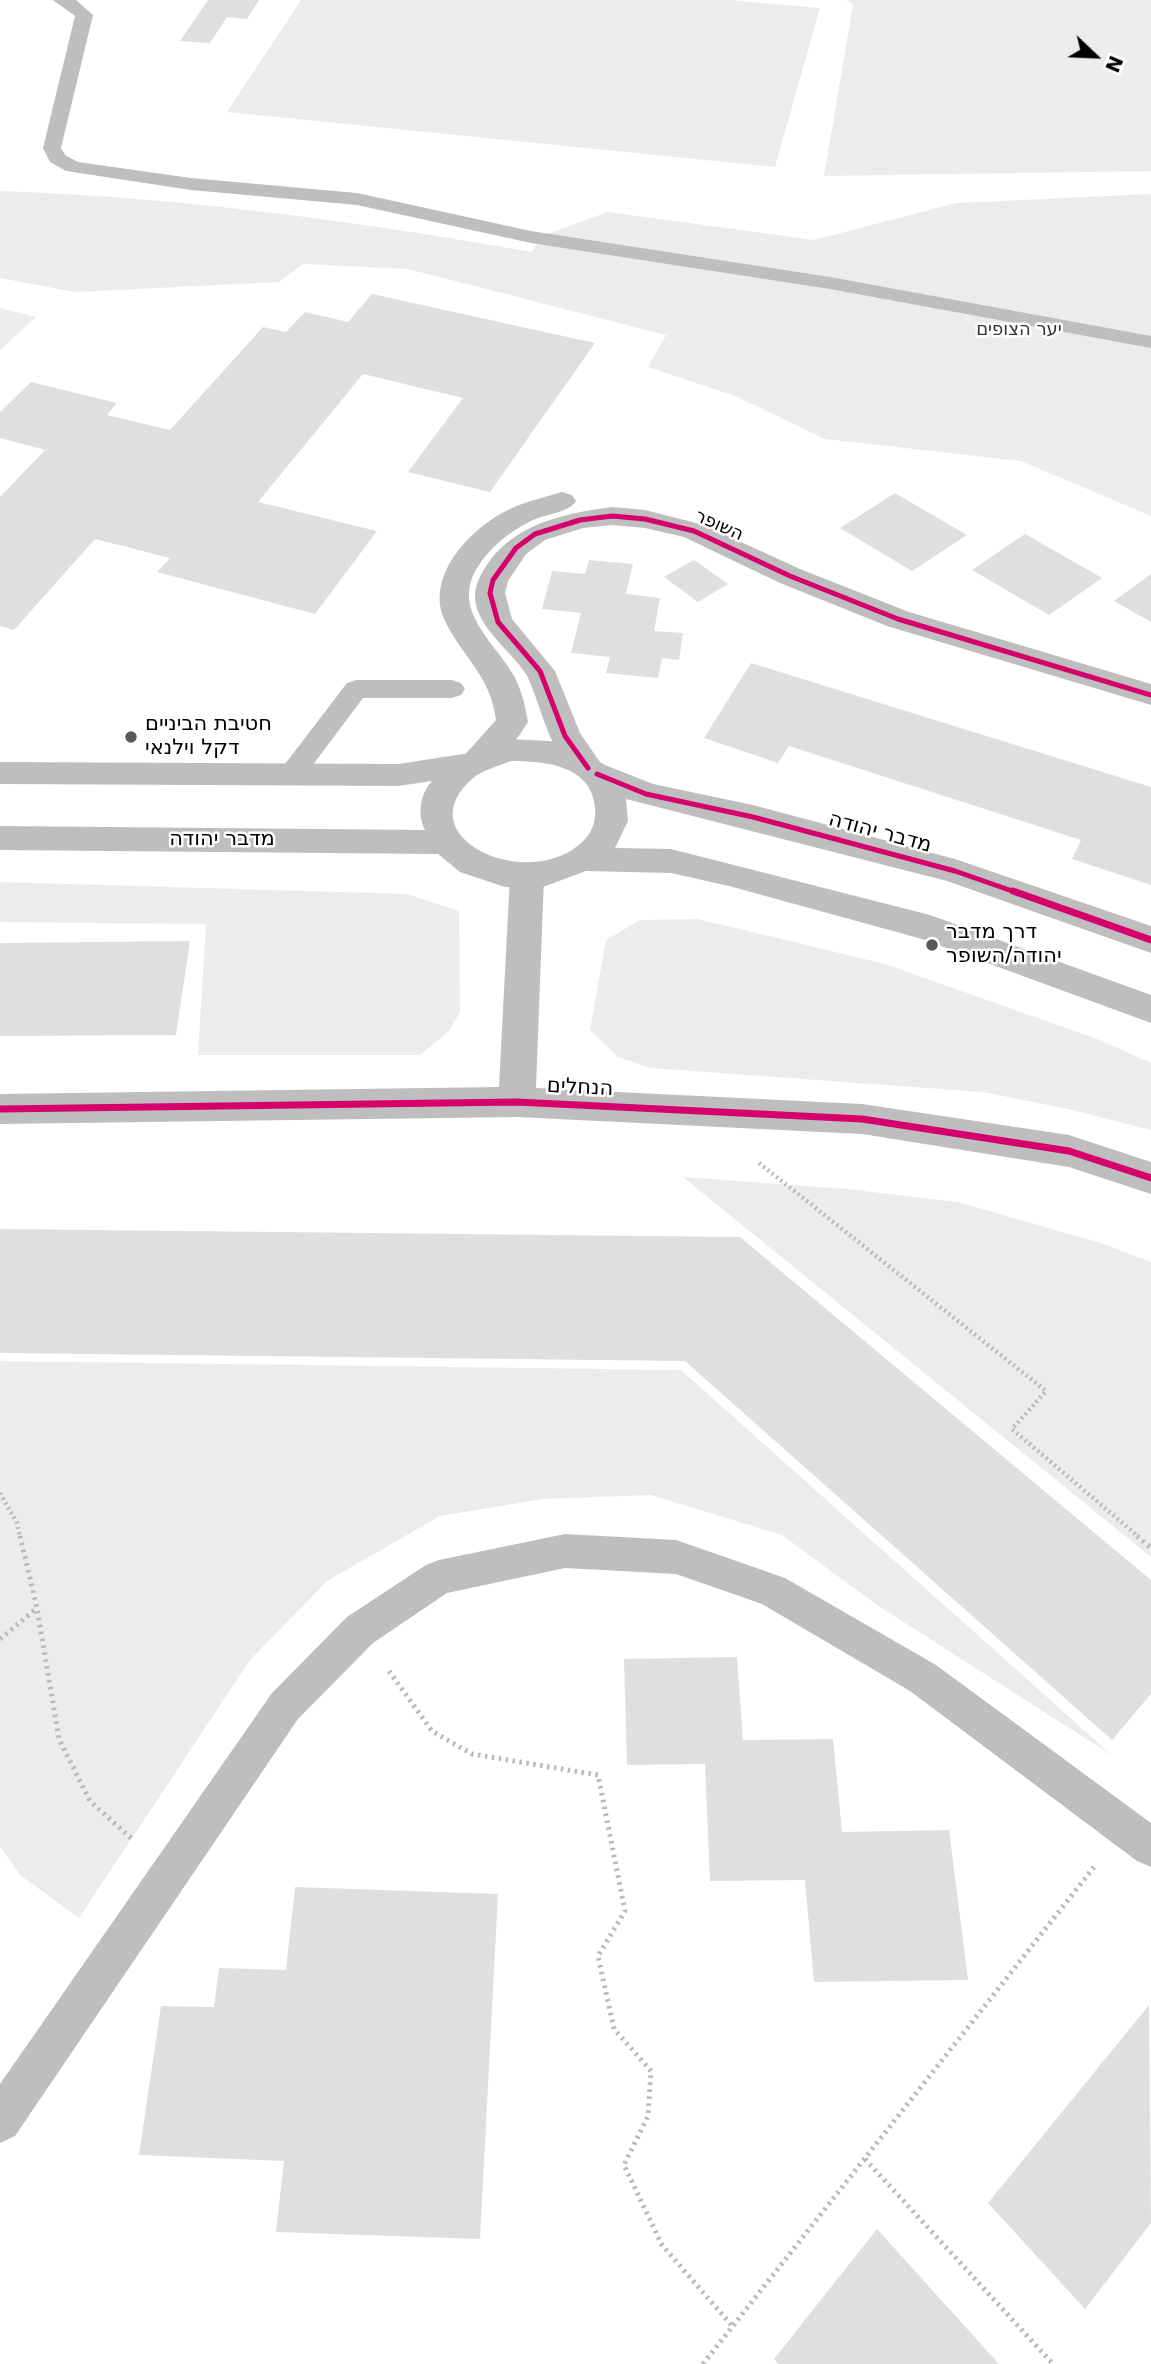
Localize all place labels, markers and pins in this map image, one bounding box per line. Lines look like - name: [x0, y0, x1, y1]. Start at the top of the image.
- place label: חטיבת הביניים דקל וילנאי: [145, 712, 272, 762]
- marker: חטיבת הביניים דקל וילנאי: [123, 729, 139, 745]
- place label: דרך מדבר יהודה/השופר: [946, 920, 1062, 970]
- marker: דרך מדבר יהודה/השופר: [924, 937, 940, 953]

